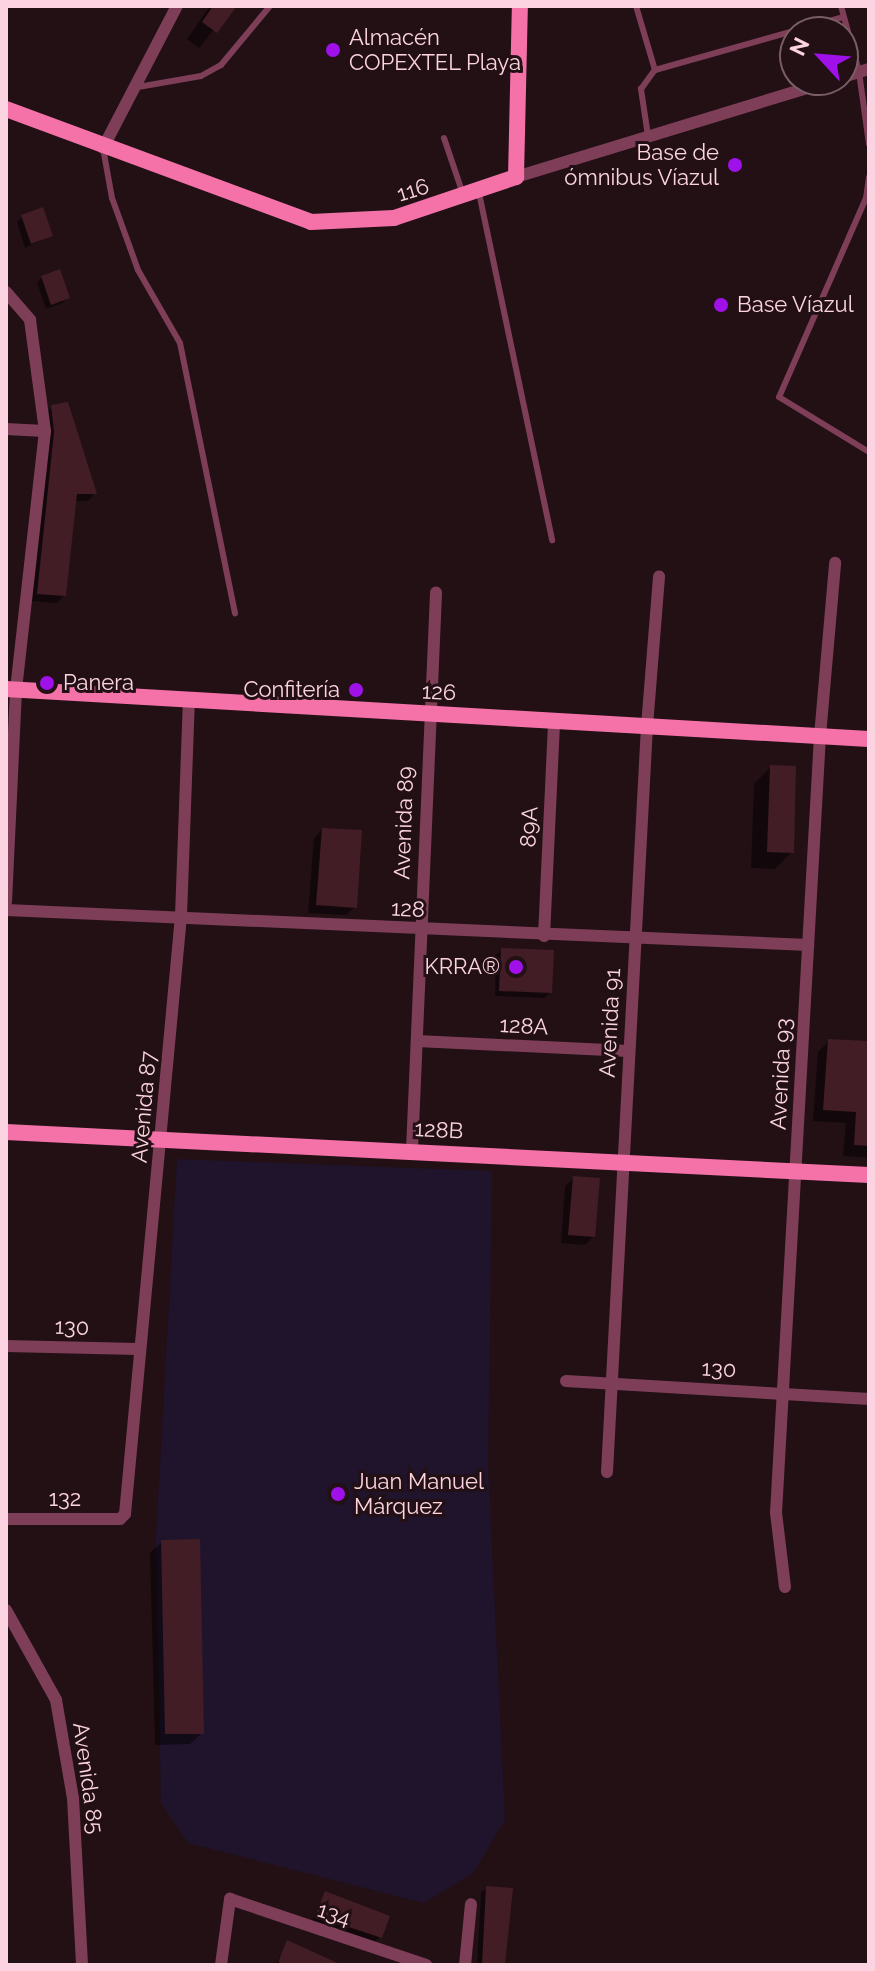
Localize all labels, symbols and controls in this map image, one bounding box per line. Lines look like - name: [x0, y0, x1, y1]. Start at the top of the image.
- north arrow: [779, 16, 859, 96]
- place label: Almacén COPEXTEL Playa: [349, 24, 522, 76]
- text: N: [784, 33, 815, 60]
- marker: Almacén COPEXTEL Playa: [324, 41, 342, 59]
- place label: Base de ómnibus Víazul: [564, 139, 719, 190]
- marker: Base de ómnibus Víazul: [726, 156, 744, 174]
- street label: 116: [394, 173, 432, 207]
- place label: Base Víazul: [737, 292, 854, 318]
- marker: Base Víazul: [712, 296, 730, 314]
- place label: Panera: [63, 670, 134, 696]
- marker: Panera: [38, 674, 56, 692]
- place label: Confitería: [243, 677, 340, 703]
- street label: 126: [421, 678, 457, 706]
- marker: Confitería: [347, 681, 365, 699]
- street label: Avenida 89: [389, 766, 419, 880]
- street label: 89A: [515, 806, 543, 848]
- street label: 128: [390, 895, 426, 923]
- place label: KRRA®: [425, 954, 500, 980]
- marker: KRRA®: [507, 958, 525, 976]
- street label: Avenida 91: [594, 968, 626, 1078]
- street label: 128A: [499, 1012, 549, 1040]
- street label: Avenida 93: [765, 1017, 797, 1131]
- street label: Avenida 87: [126, 1050, 162, 1164]
- street label: 128B: [414, 1116, 464, 1144]
- street label: 130: [54, 1313, 90, 1341]
- street label: 130: [701, 1355, 737, 1383]
- place label: Juan Manuel Márquez: [354, 1468, 484, 1520]
- marker: Juan Manuel Márquez: [329, 1485, 347, 1503]
- street label: 132: [49, 1486, 81, 1512]
- street label: Avenida 85: [67, 1721, 109, 1835]
- street label: 134: [314, 1896, 354, 1932]

